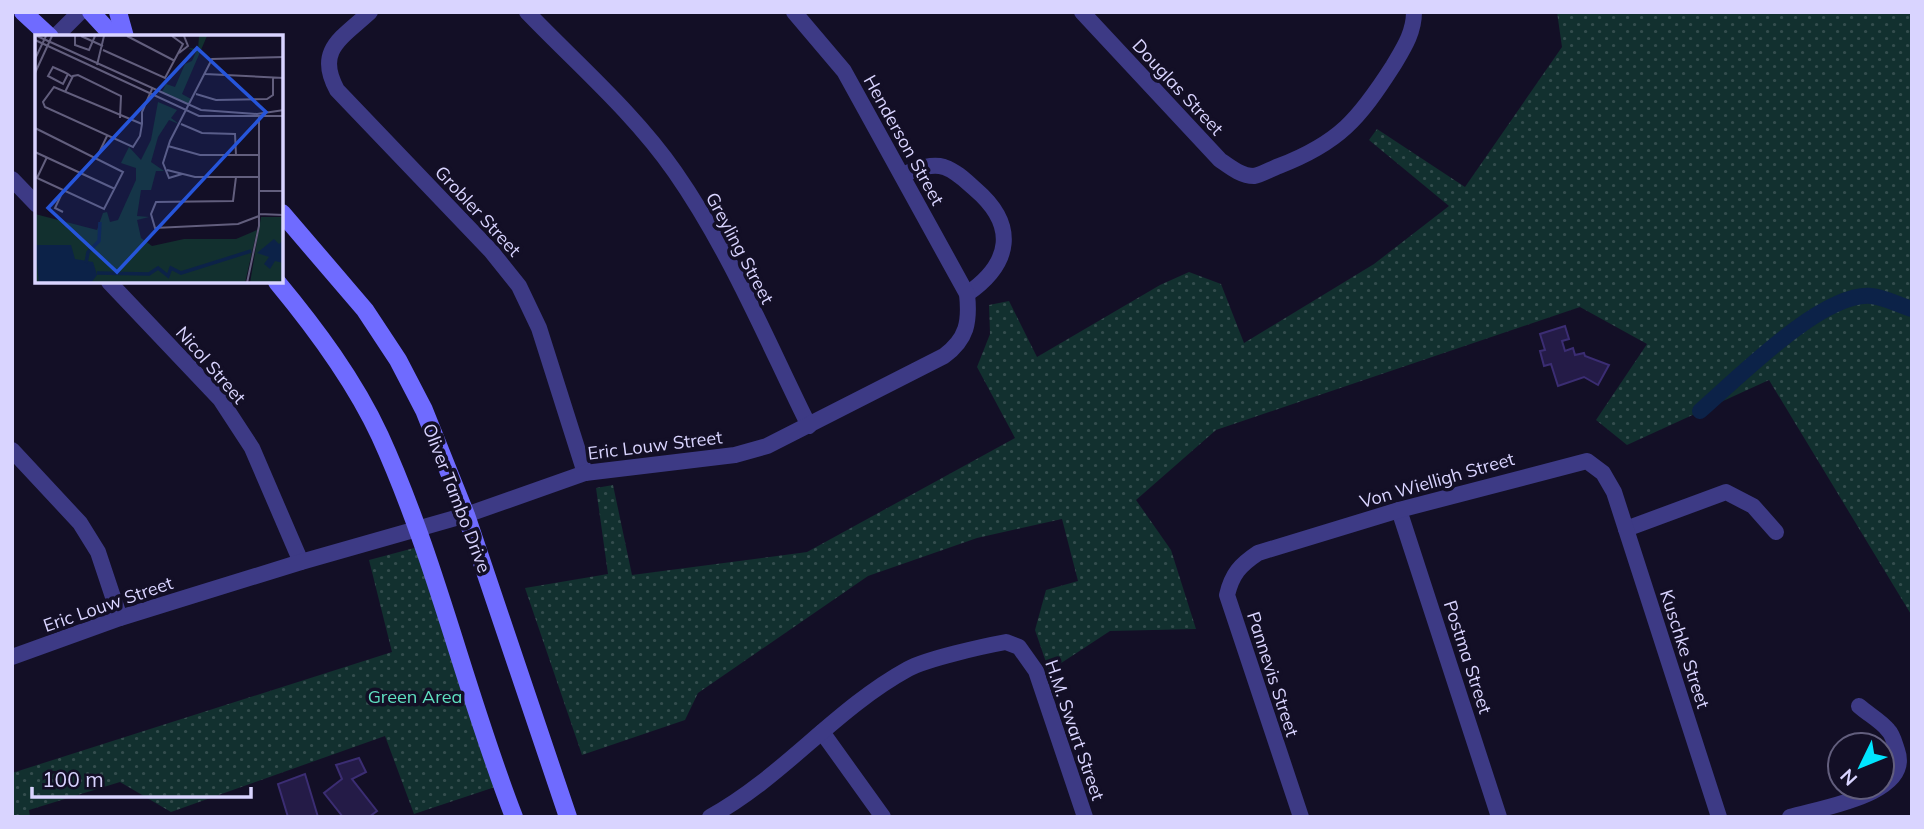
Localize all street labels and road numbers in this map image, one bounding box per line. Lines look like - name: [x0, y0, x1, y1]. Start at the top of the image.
- street label: Douglas Street: [1127, 34, 1229, 140]
- street label: Henderson Street: [859, 71, 949, 209]
- street label: Grobler Street: [430, 161, 526, 261]
- street label: Greyling Street: [701, 188, 779, 308]
- street label: Nicol Street: [171, 321, 251, 409]
- street label: Oliver Tambo Drive: [418, 420, 496, 576]
- street label: Eric Louw Street: [586, 425, 724, 465]
- street label: Von Wielligh Street: [1357, 447, 1517, 513]
- street label: Eric Louw Street: [40, 571, 176, 637]
- street label: Kuschke Street: [1655, 587, 1715, 711]
- street label: Postma Street: [1439, 597, 1497, 717]
- street label: Pannevis Street: [1242, 609, 1304, 739]
- street label: H.M. Swart Street: [1040, 657, 1110, 803]

